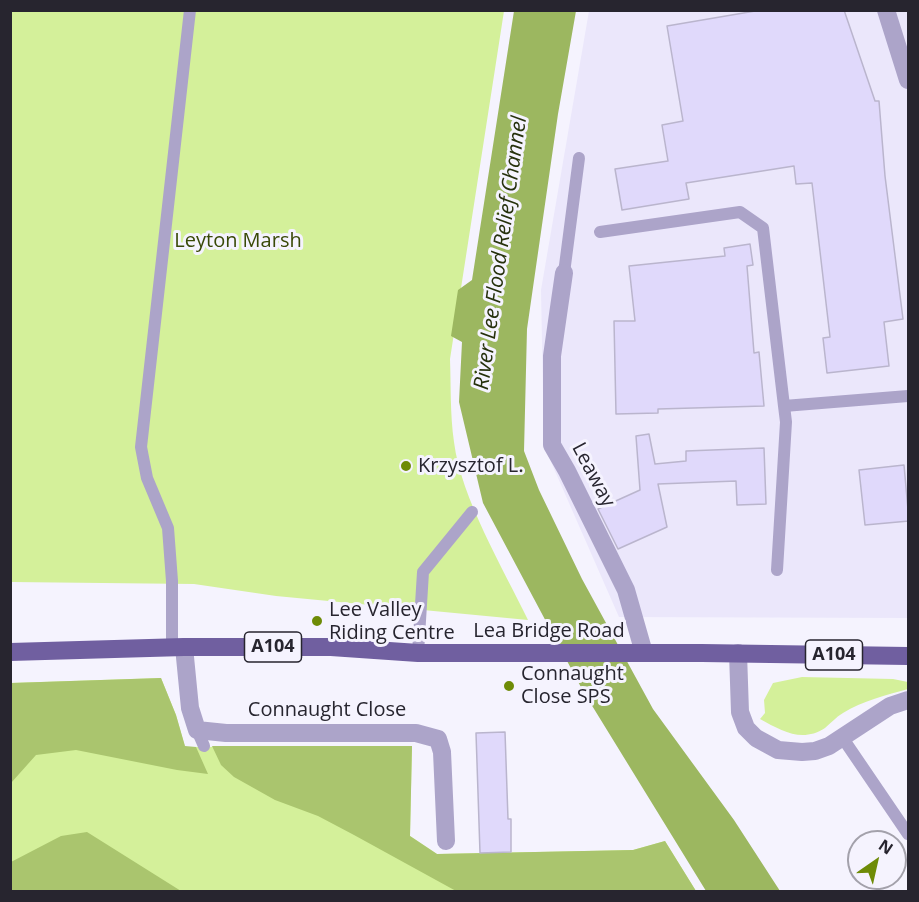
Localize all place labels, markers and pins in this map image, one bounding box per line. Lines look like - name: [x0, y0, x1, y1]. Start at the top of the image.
- place label: Krzysztof L.: [418, 454, 523, 478]
- marker: Krzysztof L.: [399, 459, 413, 473]
- place label: Lee Valley Riding Centre: [329, 598, 455, 645]
- marker: Lee Valley Riding Centre: [310, 614, 324, 628]
- place label: Connaught Close SPS: [521, 662, 624, 709]
- marker: Connaught Close SPS: [502, 679, 516, 693]

